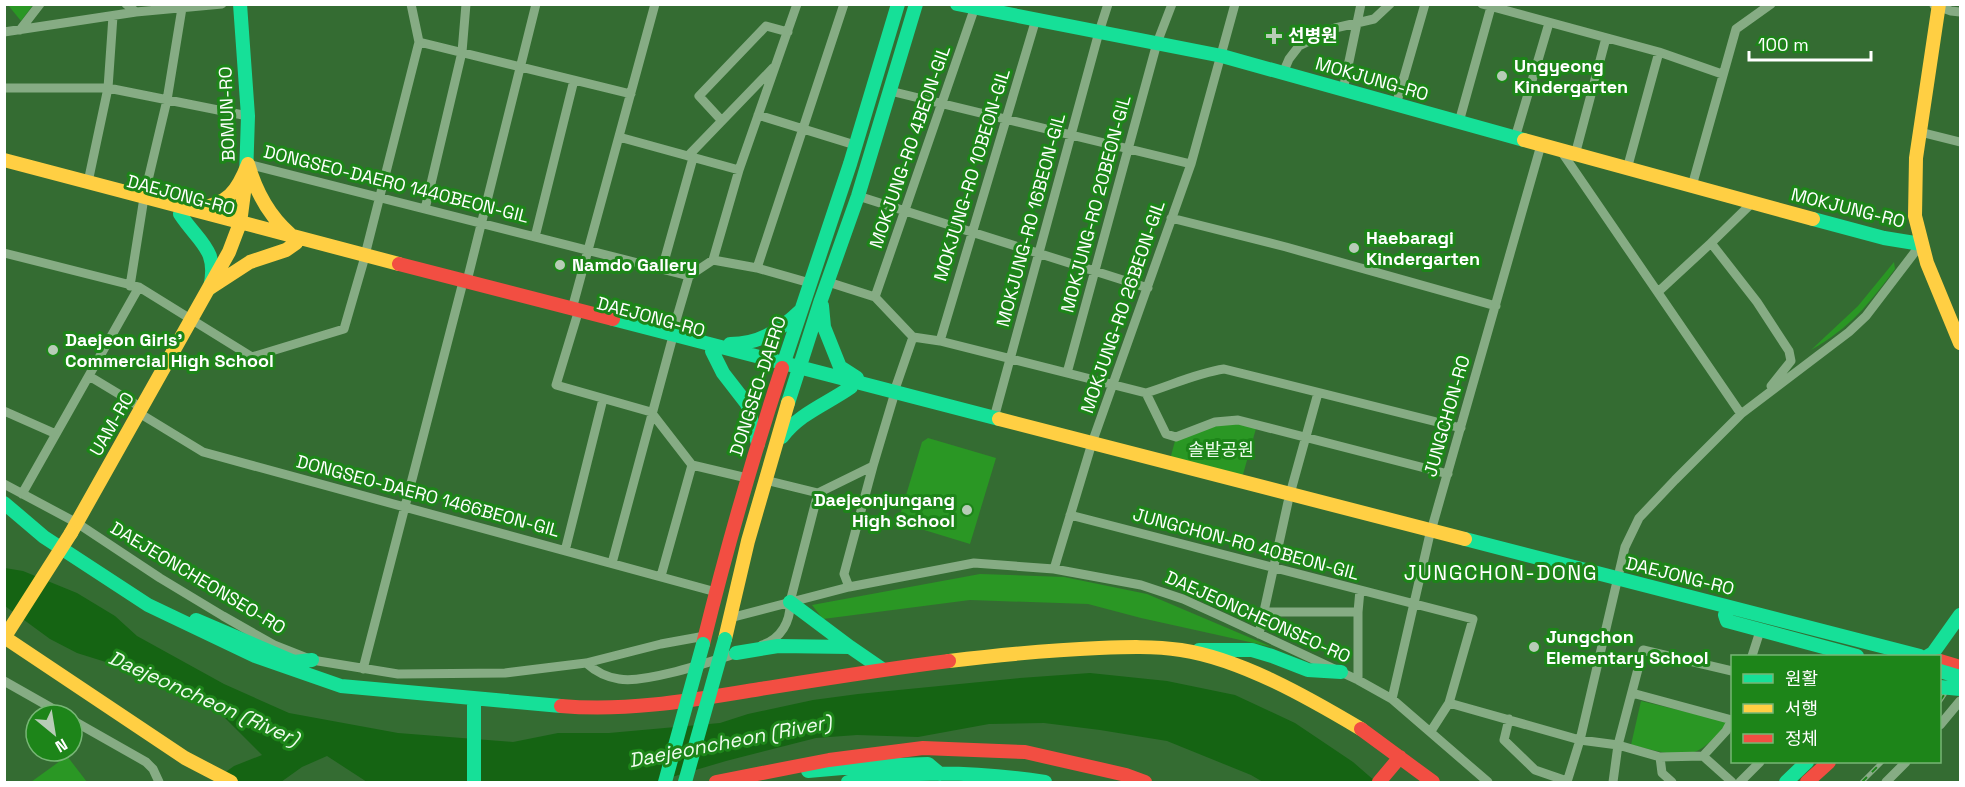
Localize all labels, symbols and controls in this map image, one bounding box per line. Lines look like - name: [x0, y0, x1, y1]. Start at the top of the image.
- place label: 선병원: [1288, 24, 1338, 47]
- scale bar: [1749, 24, 1870, 62]
- marker: 선병원: [1265, 27, 1283, 45]
- text: 100 m: [1758, 33, 1809, 56]
- street label: MOKJUNG-RO 4BEON-GIL: [864, 42, 955, 251]
- street label: MOKJUNG-RO: [1313, 51, 1431, 106]
- place label: Ungyeong Kindergarten: [1514, 54, 1628, 98]
- street label: BOMUN-RO: [213, 66, 240, 162]
- street label: MOKJUNG-RO 10BEON-GIL: [928, 66, 1015, 284]
- marker: Ungyeong Kindergarten: [1495, 69, 1509, 83]
- street label: MOKJUNG-RO 20BEON-GIL: [1055, 93, 1136, 315]
- street label: MOKJUNG-RO 16BEON-GIL: [991, 110, 1070, 329]
- street label: DONGSEO-DAERO 1440BEON-GIL: [261, 139, 531, 228]
- street label: DAEJONG-RO: [124, 169, 238, 220]
- street label: MOKJUNG-RO: [1789, 182, 1908, 233]
- street label: MOKJUNG-RO 26BEON-GIL: [1075, 197, 1170, 416]
- place label: Haebaragi Kindergarten: [1366, 226, 1480, 270]
- marker: Haebaragi Kindergarten: [1347, 241, 1361, 255]
- place label: Namdo Gallery: [572, 253, 697, 276]
- marker: Namdo Gallery: [553, 258, 567, 272]
- street label: DAEJONG-RO: [594, 291, 708, 342]
- street label: DONGSEO-DAERO: [724, 313, 791, 459]
- place label: Daejeon Girls' Commercial High School: [65, 328, 274, 372]
- marker: Daejeon Girls' Commercial High School: [46, 343, 60, 357]
- street label: JUNGCHON-RO: [1418, 352, 1475, 479]
- street label: UAM-RO: [84, 388, 139, 460]
- park label: 솔밭공원: [1188, 438, 1254, 461]
- street label: DONGSEO-DAERO 1466BEON-GIL: [294, 449, 562, 542]
- place label: Daejeonjungang High School: [814, 488, 955, 532]
- street label: JUNGCHON-RO 40BEON-GIL: [1131, 502, 1362, 585]
- marker: Daejeonjungang High School: [960, 503, 974, 517]
- street label: DAEJEONCHEONSEO-RO: [106, 516, 290, 639]
- street label: DAEJONG-RO: [1623, 551, 1737, 600]
- district label: JUNGCHON-DONG: [1404, 559, 1598, 586]
- street label: DAEJEONCHEONSEO-RO: [1162, 565, 1354, 668]
- place label: Jungchon Elementary School: [1546, 625, 1709, 669]
- marker: Jungchon Elementary School: [1527, 640, 1541, 654]
- water label: Daejeoncheon (River): [105, 644, 305, 752]
- legend: [1731, 655, 1941, 763]
- text: 원활: [1785, 667, 1818, 690]
- text: 서행: [1785, 697, 1818, 720]
- north arrow: [24, 703, 84, 763]
- water label: Daejeoncheon (River): [626, 708, 835, 773]
- text: 정체: [1785, 727, 1818, 750]
- text: N: [51, 734, 71, 757]

